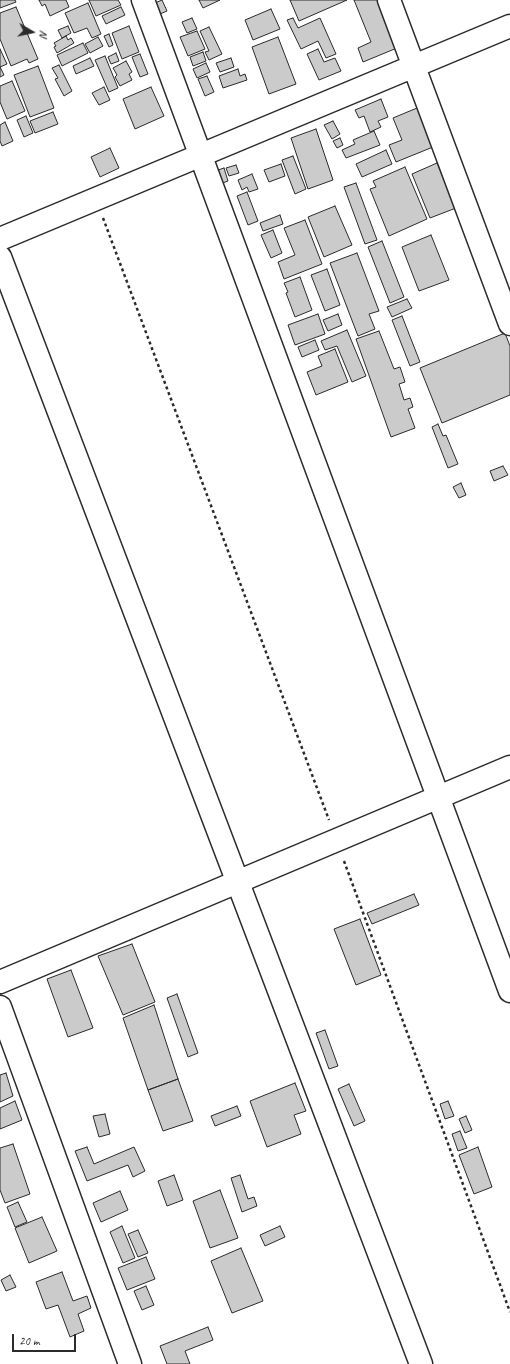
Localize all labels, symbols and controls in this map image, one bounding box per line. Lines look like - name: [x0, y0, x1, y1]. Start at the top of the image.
- north arrow: [12, 12, 52, 52]
- text: N: [36, 29, 51, 38]
- scale bar: [14, 1326, 78, 1352]
- text: 20 m: [19, 1333, 39, 1349]

